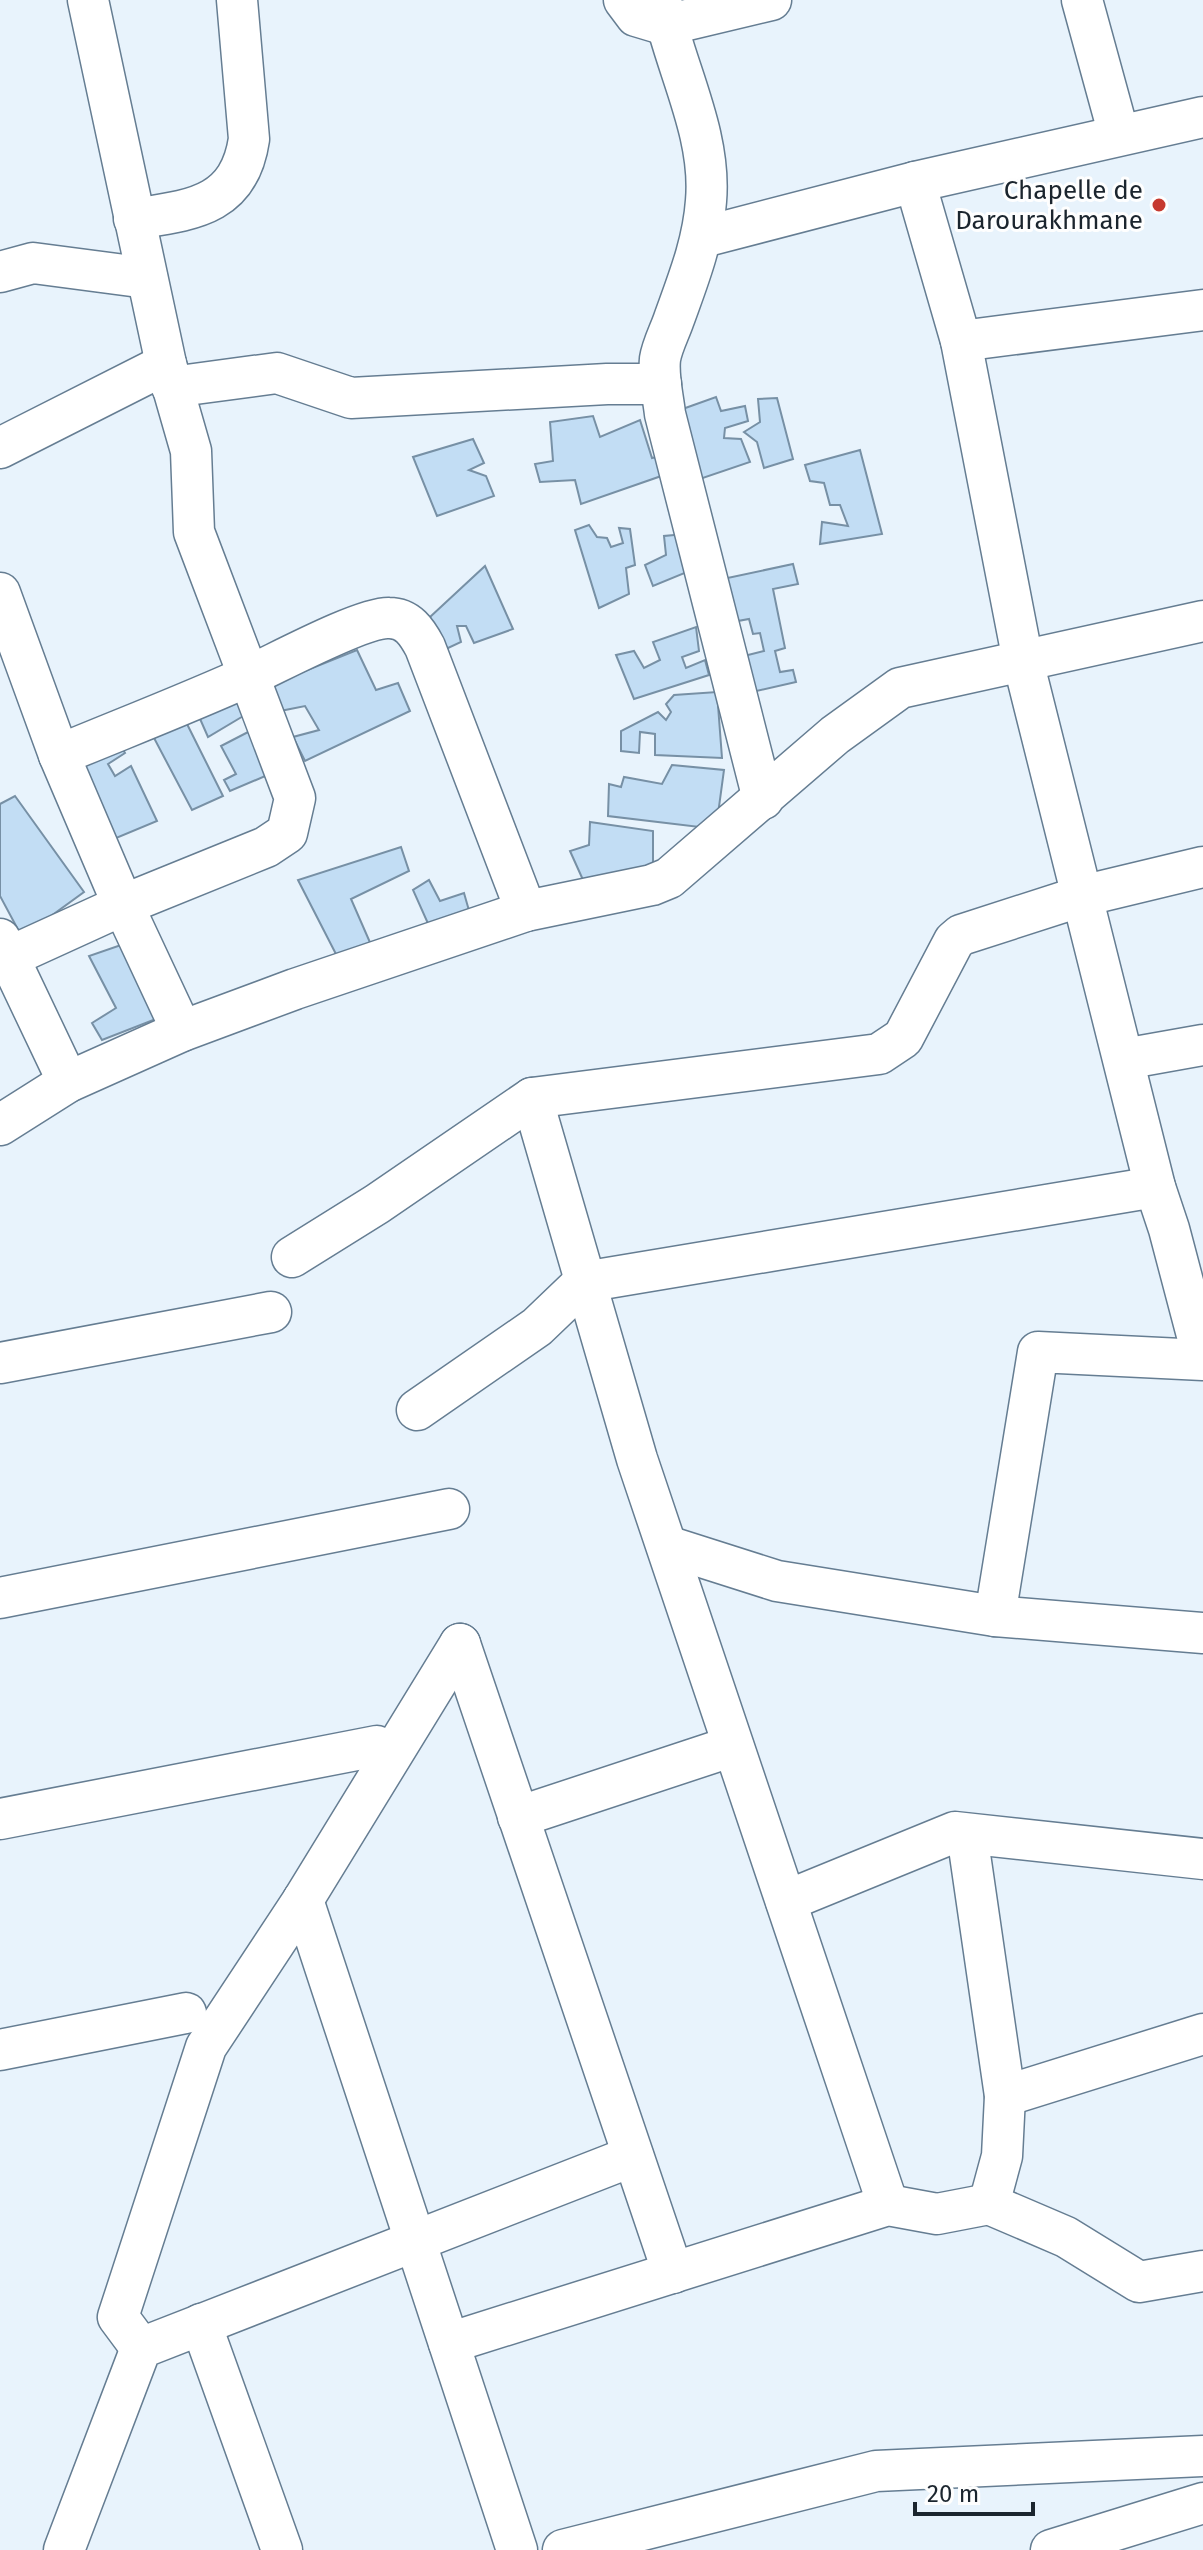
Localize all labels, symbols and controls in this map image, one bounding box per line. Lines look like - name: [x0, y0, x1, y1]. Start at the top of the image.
- place label: Chapelle de Darourakhmane: [955, 175, 1143, 236]
- marker: Chapelle de Darourakhmane: [1150, 196, 1168, 214]
- scale bar: [915, 2466, 1033, 2516]
- text: 20 m: [927, 2480, 979, 2508]

